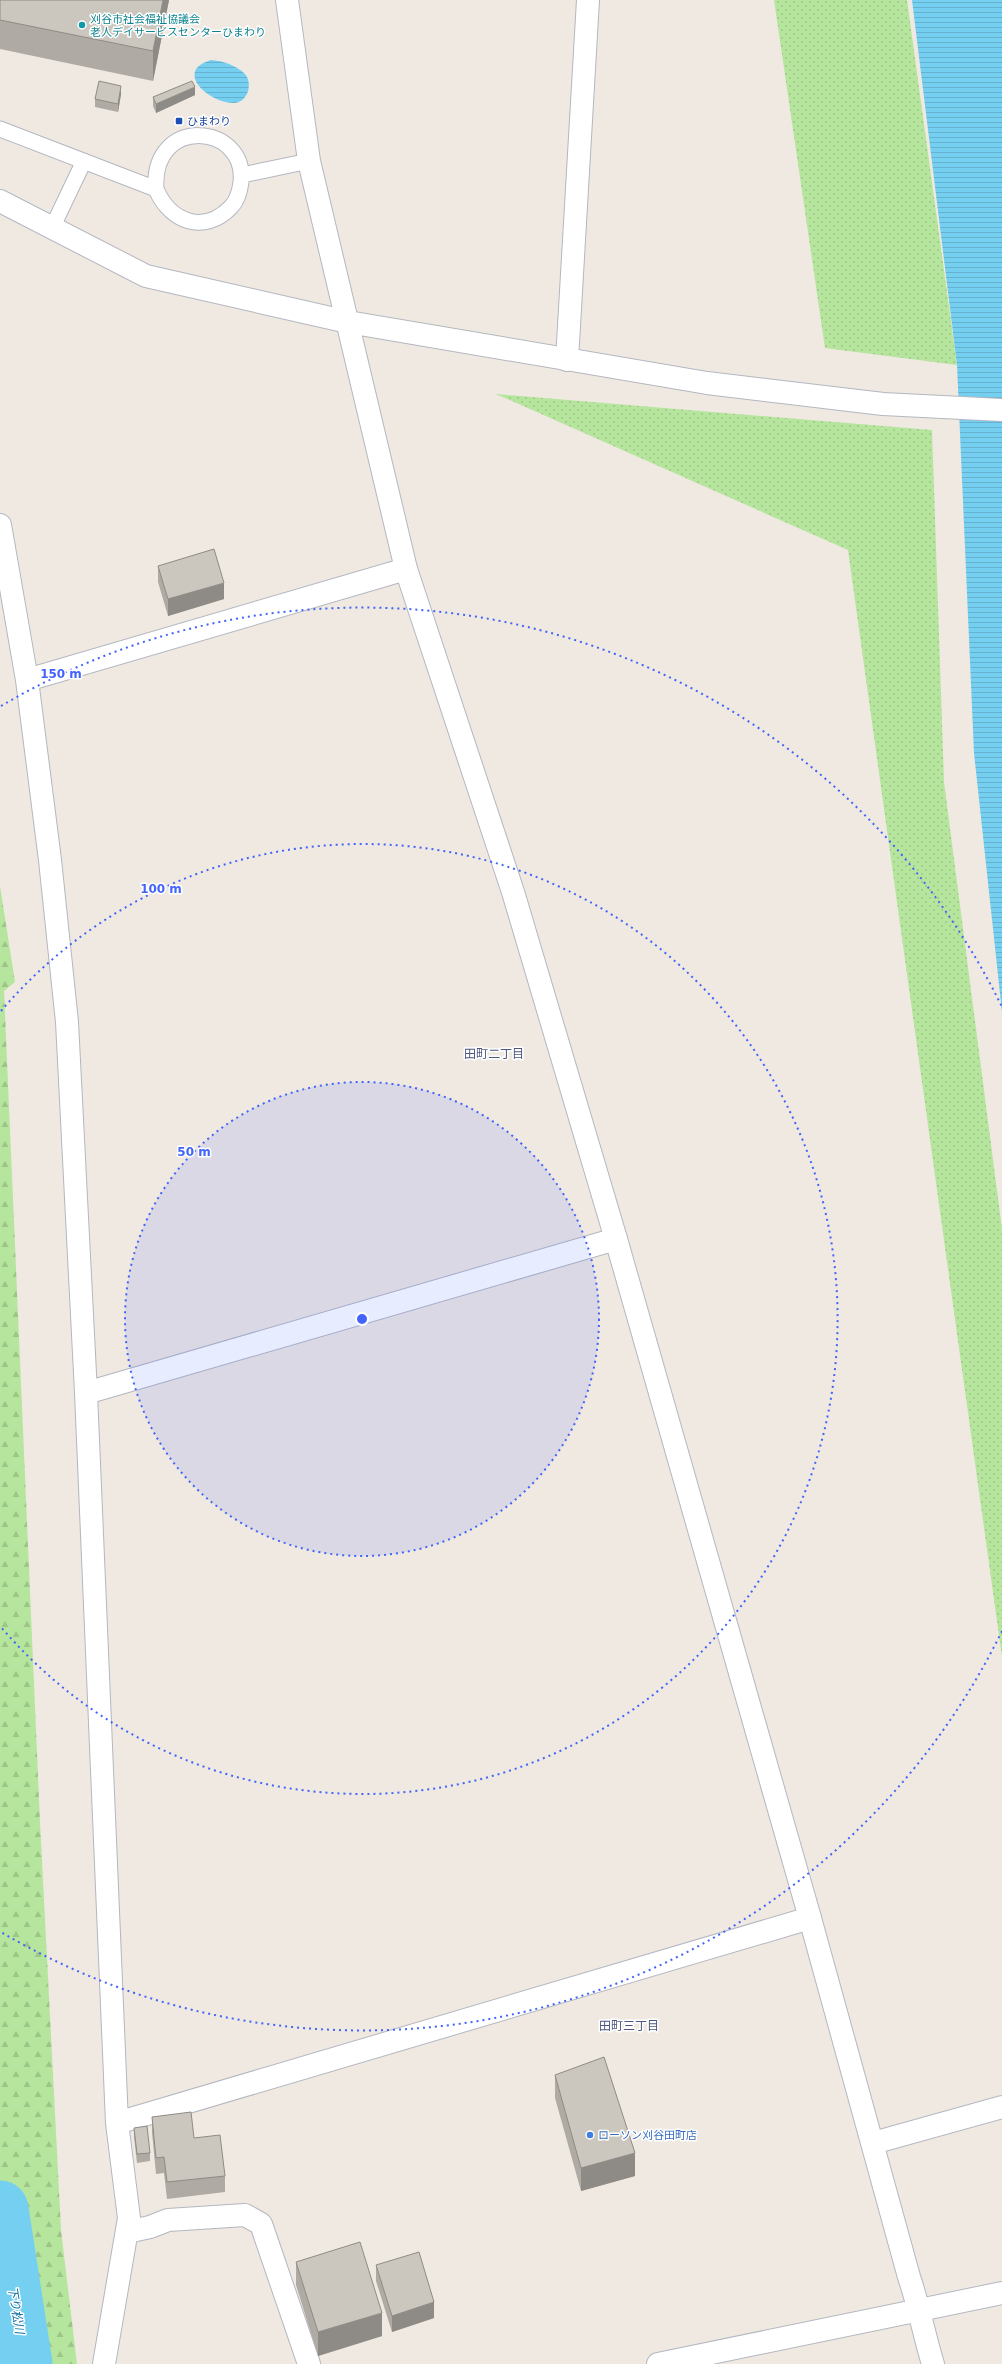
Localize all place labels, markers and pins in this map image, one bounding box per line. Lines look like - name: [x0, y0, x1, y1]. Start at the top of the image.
- place label: 刈谷市社会福祉協議会 老人デイサービスセンターひまわり: [90, 13, 266, 39]
- marker: 刈谷市社会福祉協議会 老人デイサービスセンターひまわり: [77, 20, 87, 30]
- place label: ひまわり: [187, 115, 231, 128]
- marker: ひまわり: [174, 116, 184, 126]
- centre of rings: [355, 1312, 369, 1326]
- place label: ローソン刈谷田町店: [598, 2129, 697, 2142]
- marker: ローソン刈谷田町店: [585, 2130, 595, 2140]

